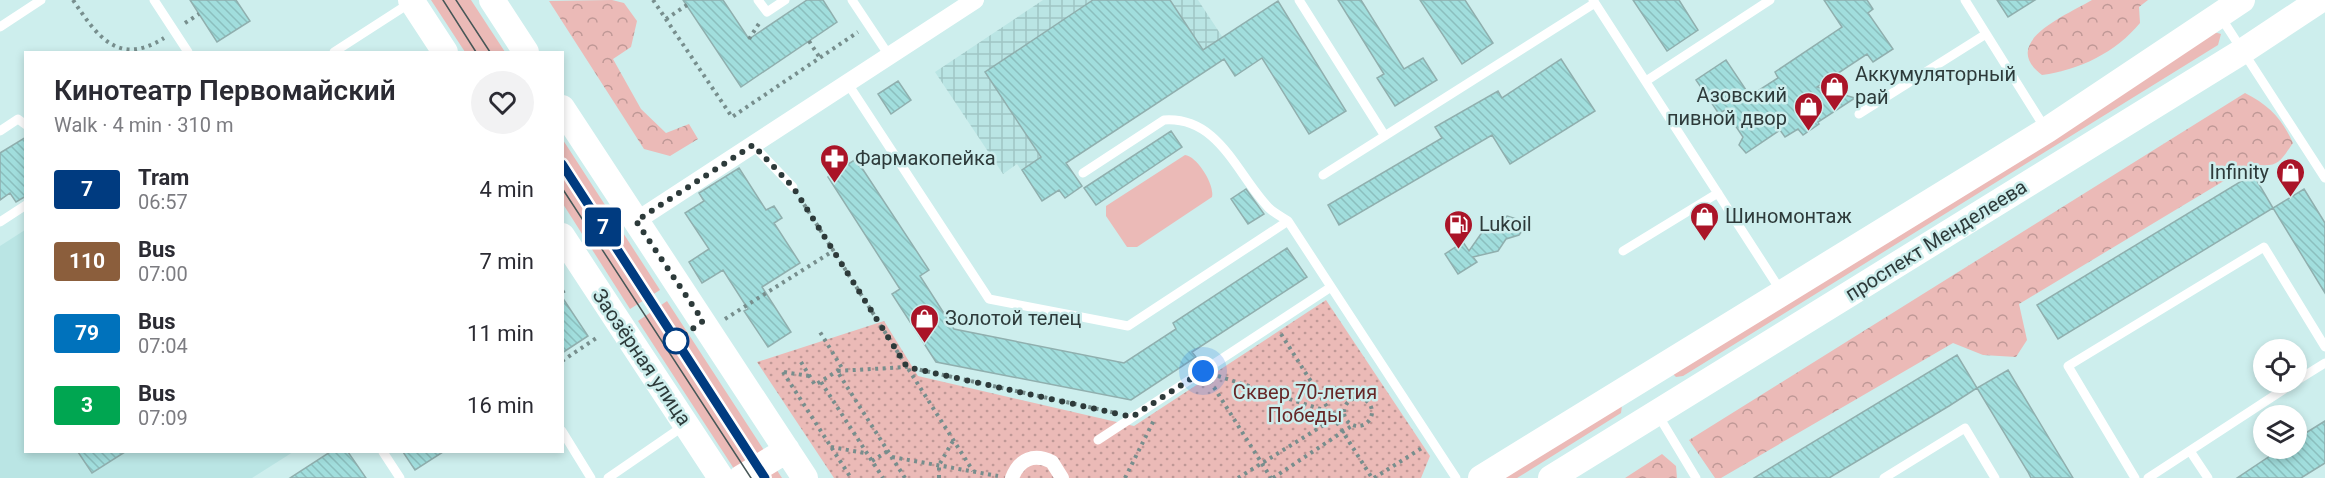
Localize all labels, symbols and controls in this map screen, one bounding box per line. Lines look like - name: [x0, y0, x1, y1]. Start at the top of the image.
- place label: Аккумуляторный рай: [1855, 62, 2016, 109]
- shop icon: Аккумуляторный рай: [1818, 70, 1850, 112]
- button: heart: [471, 71, 534, 134]
- text: Кинотеатр Первомайский: [54, 74, 396, 107]
- place label: Азовский пивной двор: [1667, 83, 1787, 130]
- shop icon: Азовский пивной двор: [1792, 90, 1824, 132]
- text: Walk · 4 min · 310 m: [54, 113, 233, 137]
- pharmacy icon: Фармакопейка: [818, 142, 850, 184]
- place label: Фармакопейка: [855, 146, 996, 170]
- shop icon: Infinity: [2274, 156, 2306, 198]
- place label: Infinity: [2210, 160, 2270, 184]
- text: Tram: [138, 165, 189, 190]
- street label: проспект Менделеева: [1841, 174, 2031, 306]
- text: 7: [81, 177, 93, 201]
- text: 4 min: [479, 177, 534, 202]
- text: 06:57: [138, 190, 188, 214]
- shop icon: Шиномонтаж: [1688, 200, 1720, 242]
- place label: Шиномонтаж: [1725, 204, 1852, 228]
- line badge: 7: [584, 208, 622, 246]
- fuel station icon: Lukoil: [1442, 208, 1474, 250]
- place label: Lukoil: [1479, 212, 1532, 236]
- text: 7: [597, 215, 609, 239]
- text: Bus: [138, 237, 176, 262]
- text: 110: [69, 249, 105, 273]
- text: 7 min: [479, 249, 534, 274]
- text: 07:00: [138, 262, 188, 286]
- street label: Заозёрная улица: [587, 284, 697, 430]
- shop icon: Золотой телец: [908, 302, 940, 344]
- place label: Золотой телец: [945, 306, 1082, 330]
- text: Bus: [138, 309, 176, 334]
- text: 79: [75, 321, 99, 345]
- text: 11 min: [467, 321, 534, 346]
- unlabelled marker: [663, 328, 689, 354]
- text: 07:04: [138, 334, 188, 358]
- map controls: [2253, 339, 2307, 459]
- button: locate: [2253, 339, 2307, 393]
- your location: [1188, 356, 1218, 386]
- park label: Сквер 70-летия Победы: [1233, 380, 1377, 427]
- text: Bus: [138, 381, 176, 406]
- text: 3: [81, 393, 93, 417]
- text: 16 min: [467, 393, 534, 418]
- button: layers: [2253, 405, 2307, 459]
- text: 07:09: [138, 406, 188, 430]

